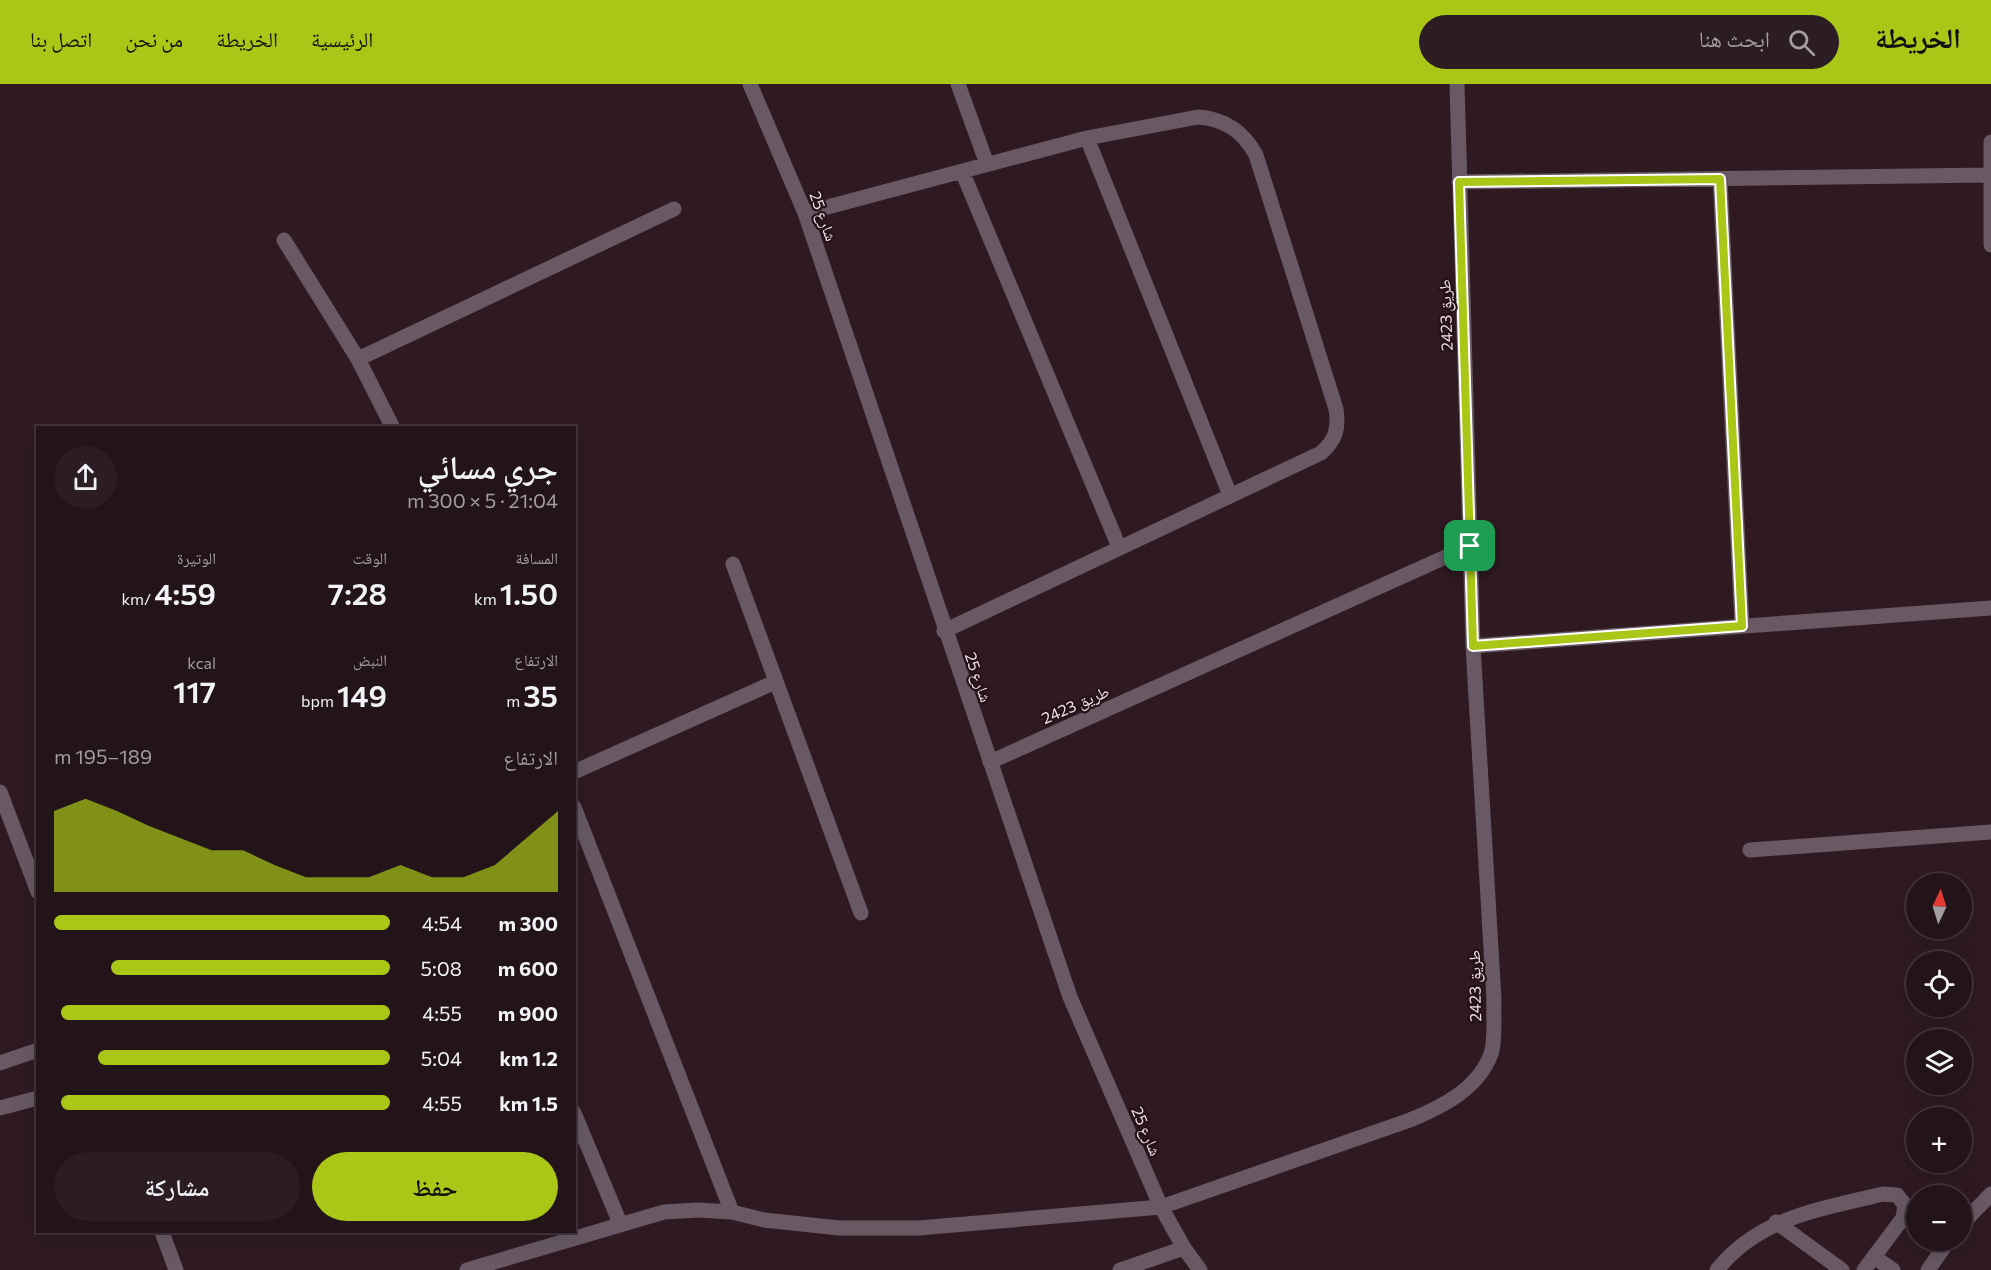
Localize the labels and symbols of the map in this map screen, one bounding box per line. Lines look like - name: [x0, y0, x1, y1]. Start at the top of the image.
- street label: شارع 25: [804, 189, 842, 244]
- street label: طريق 2423: [1434, 279, 1458, 351]
- pin: [1444, 520, 1495, 571]
- street label: شارع 25: [960, 650, 996, 705]
- street label: طريق 2423: [1038, 681, 1112, 729]
- north arrow: [1906, 873, 1972, 939]
- street label: طريق 2423: [1464, 950, 1486, 1022]
- street label: شارع 25: [1126, 1104, 1166, 1159]

